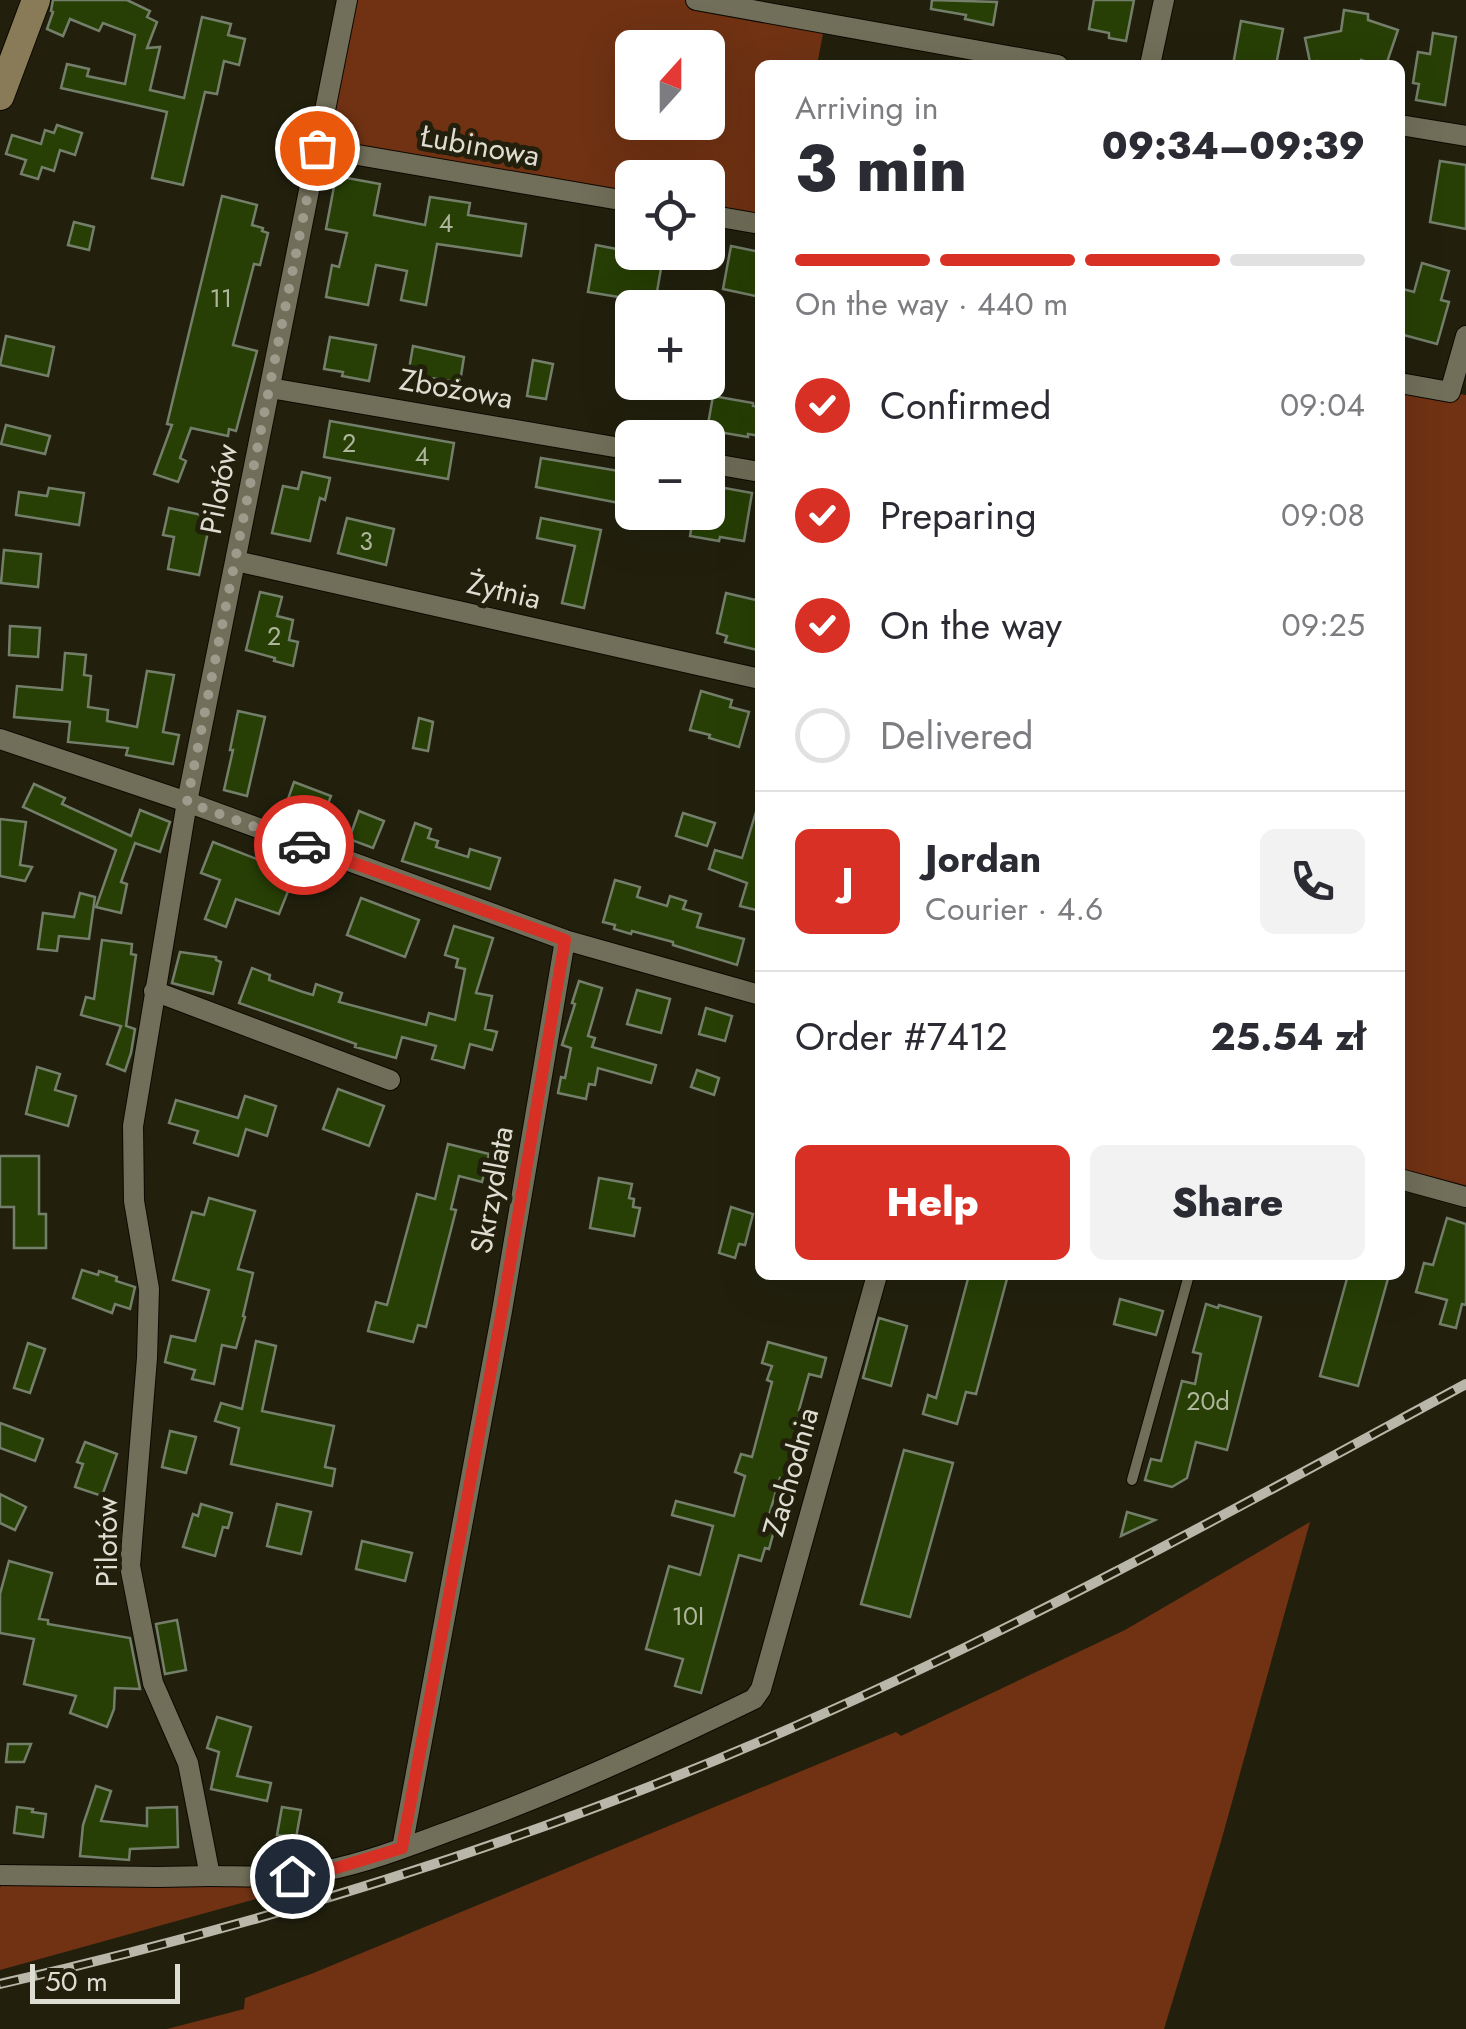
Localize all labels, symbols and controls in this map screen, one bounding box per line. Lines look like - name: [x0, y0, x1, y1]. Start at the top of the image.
- north arrow: [615, 30, 725, 140]
- map controls: [615, 30, 725, 530]
- text: Arriving in: [795, 85, 939, 131]
- pin: [275, 106, 360, 191]
- street label: Łubinowa: [416, 114, 543, 177]
- text: 09:34–09:39: [1102, 118, 1365, 173]
- icon: bag: [290, 121, 345, 176]
- text: 3 min: [795, 121, 967, 215]
- button: locate: [615, 160, 725, 270]
- house number: 4: [439, 205, 453, 241]
- house number: 11: [210, 280, 232, 316]
- text: On the way · 440 m: [795, 281, 1068, 327]
- button: +: [615, 290, 725, 400]
- street label: Zbożowa: [396, 357, 516, 420]
- icon: check: [795, 378, 850, 433]
- text: Confirmed: [880, 378, 1051, 433]
- text: 09:04: [1280, 382, 1365, 428]
- button: −: [615, 420, 725, 530]
- house number: 2: [342, 425, 356, 461]
- house number: 4: [415, 438, 429, 474]
- street label: Pilotów: [189, 440, 248, 538]
- icon: check: [795, 488, 850, 543]
- text: Preparing: [880, 488, 1037, 543]
- text: 09:08: [1281, 492, 1365, 538]
- house number: 3: [359, 523, 373, 559]
- street label: Żytnia: [463, 561, 545, 620]
- icon: check: [795, 598, 850, 653]
- text: On the way: [880, 598, 1062, 653]
- text: 09:25: [1282, 602, 1365, 648]
- house number: 2: [267, 618, 281, 654]
- text: Delivered: [880, 708, 1033, 763]
- courier: [254, 795, 354, 895]
- icon: car: [277, 818, 332, 873]
- button: phone: [1260, 829, 1365, 934]
- text: Jordan: [925, 831, 1041, 886]
- text: J: [841, 854, 854, 909]
- text: Courier · 4.6: [925, 886, 1103, 932]
- text: Order #7412: [795, 1009, 1008, 1064]
- text: 25.54 zł: [1211, 1009, 1365, 1064]
- street label: Skrzydlata: [459, 1123, 524, 1257]
- button: Help: [795, 1145, 1070, 1260]
- button: Share: [1090, 1145, 1365, 1260]
- house number: 20d: [1186, 1383, 1230, 1419]
- street label: Zachodnia: [752, 1402, 829, 1541]
- street label: Pilotów: [85, 1496, 128, 1588]
- house number: 10I: [672, 1598, 704, 1634]
- pin: [250, 1834, 335, 1919]
- icon: home: [265, 1849, 320, 1904]
- scale bar: [30, 1959, 180, 2004]
- text: 50 m: [45, 1961, 108, 2002]

